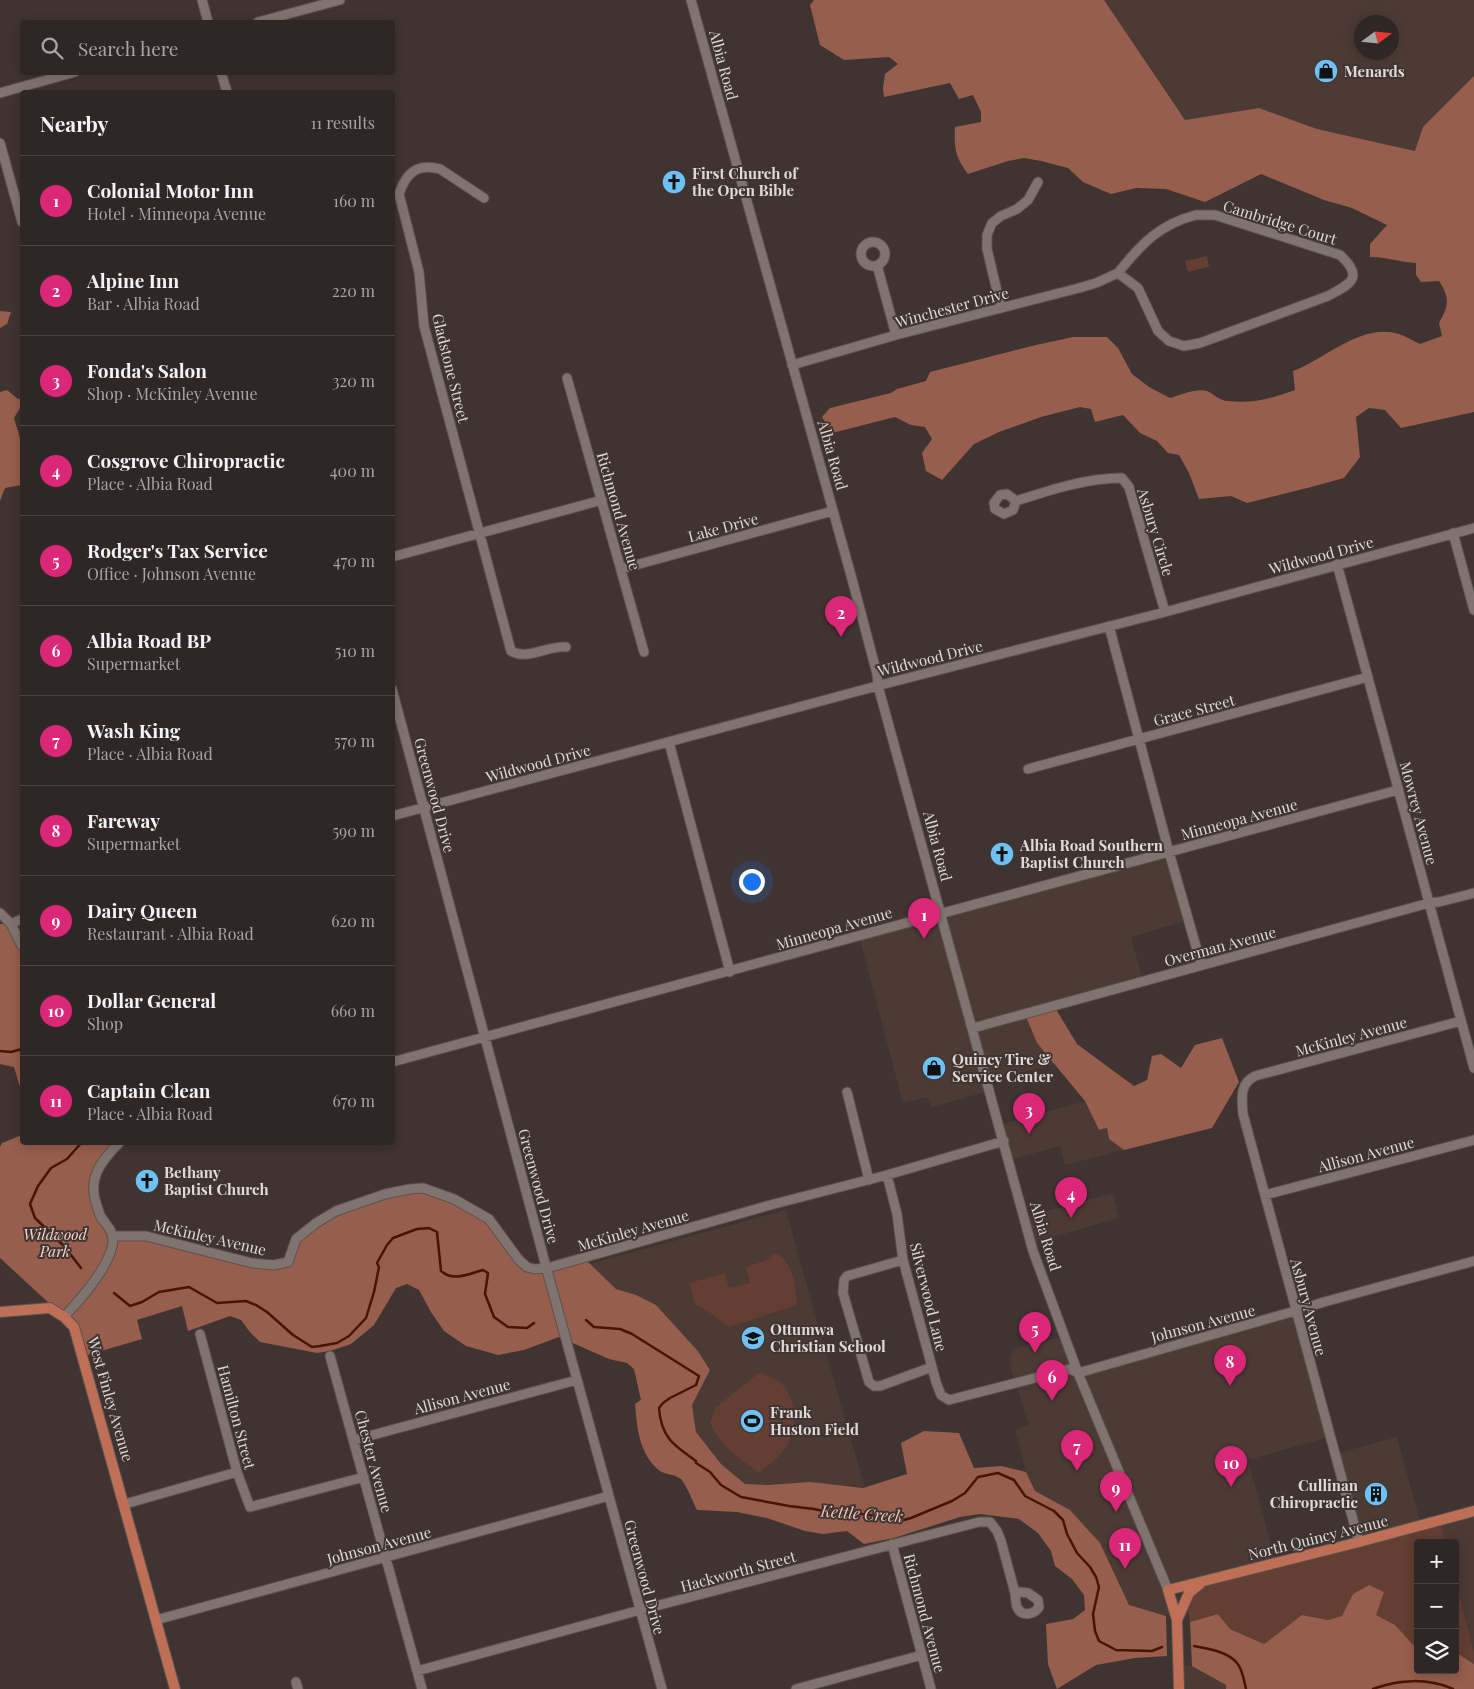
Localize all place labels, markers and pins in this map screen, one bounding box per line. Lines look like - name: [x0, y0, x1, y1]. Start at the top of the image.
- shop icon: Menards: [1313, 58, 1339, 84]
- place label: Menards: [1344, 61, 1405, 81]
- place label: First Church of the Open Bible: [691, 163, 799, 200]
- church icon: First Church of the Open Bible: [661, 169, 687, 195]
- pin: 2: [825, 596, 857, 637]
- place label: Albia Road Southern Baptist Church: [1019, 835, 1164, 872]
- church icon: Albia Road Southern Baptist Church: [989, 841, 1015, 867]
- pin: 1: [908, 898, 940, 939]
- place label: Quincy Tire & Service Center: [952, 1049, 1053, 1086]
- shop icon: Quincy Tire & Service Center: [921, 1055, 947, 1081]
- pin: 3: [1013, 1093, 1045, 1134]
- place label: Bethany Baptist Church: [164, 1162, 269, 1199]
- church icon: Bethany Baptist Church: [134, 1168, 160, 1194]
- pin: 4: [1055, 1177, 1087, 1218]
- pin: 5: [1019, 1312, 1051, 1353]
- place label: Ottumwa Christian School: [770, 1319, 886, 1356]
- school or university icon: Ottumwa Christian School: [740, 1325, 766, 1351]
- pin: 8: [1214, 1345, 1246, 1386]
- pin: 6: [1036, 1360, 1068, 1401]
- place label: Frank Huston Field: [770, 1402, 859, 1439]
- sports icon: Frank Huston Field: [739, 1408, 765, 1434]
- pin: 7: [1061, 1430, 1093, 1471]
- pin: 10: [1215, 1446, 1247, 1487]
- pin: 9: [1100, 1471, 1132, 1512]
- place label: Cullinan Chiropractic: [1270, 1475, 1359, 1512]
- building icon: Cullinan Chiropractic: [1363, 1481, 1389, 1507]
- pin: 11: [1109, 1528, 1141, 1569]

